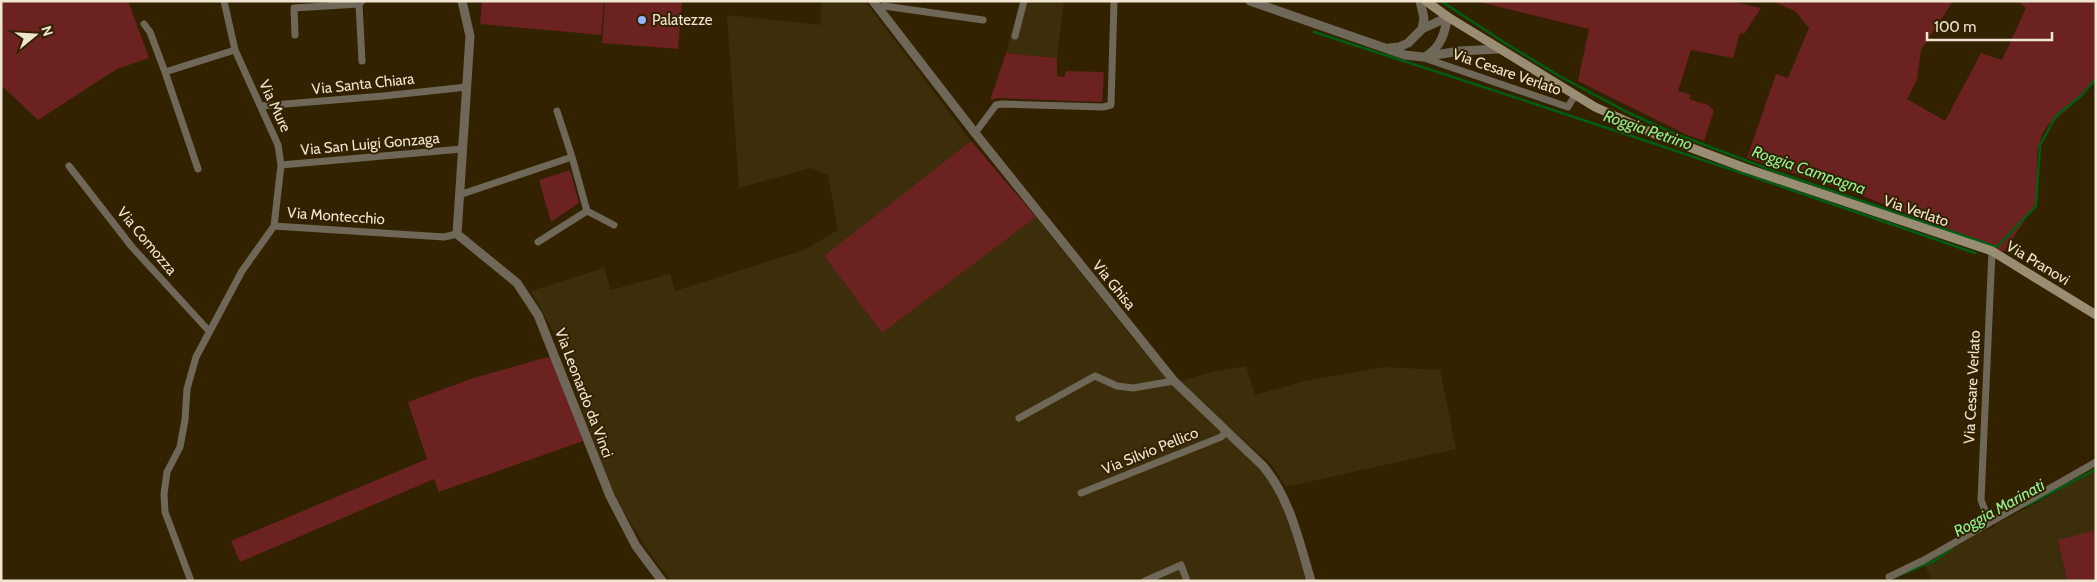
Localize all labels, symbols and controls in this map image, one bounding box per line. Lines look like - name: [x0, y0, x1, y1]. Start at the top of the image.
- north arrow: [10, 10, 60, 60]
- scale bar: [1927, 10, 2052, 42]
- place label: Palatezze: [652, 11, 713, 29]
- marker: Palatezze: [636, 14, 648, 26]
- text: 100 m: [1934, 18, 1976, 36]
- text: N: [37, 23, 57, 38]
- street label: Via Cesare Verlato: [1450, 45, 1564, 99]
- street label: Via Santa Chiara: [311, 70, 416, 98]
- street label: Via Mure: [255, 77, 295, 135]
- water label: Roggia Petrino: [1601, 106, 1695, 154]
- street label: Via San Luigi Gonzaga: [300, 129, 441, 159]
- water label: Roggia Campagna: [1750, 142, 1868, 198]
- street label: Via Verlato: [1881, 191, 1951, 231]
- street label: Via Comozza: [113, 203, 181, 279]
- street label: Via Montecchio: [287, 204, 385, 228]
- street label: Via Pranovi: [2003, 237, 2073, 289]
- street label: Via Ghisa: [1089, 257, 1140, 314]
- street label: Via Leonardo da Vinci: [551, 326, 617, 460]
- street label: Via Cesare Verlato: [1960, 330, 1984, 444]
- street label: Via Silvio Pellico: [1099, 423, 1201, 479]
- water label: Roggia Marinati: [1950, 475, 2048, 541]

